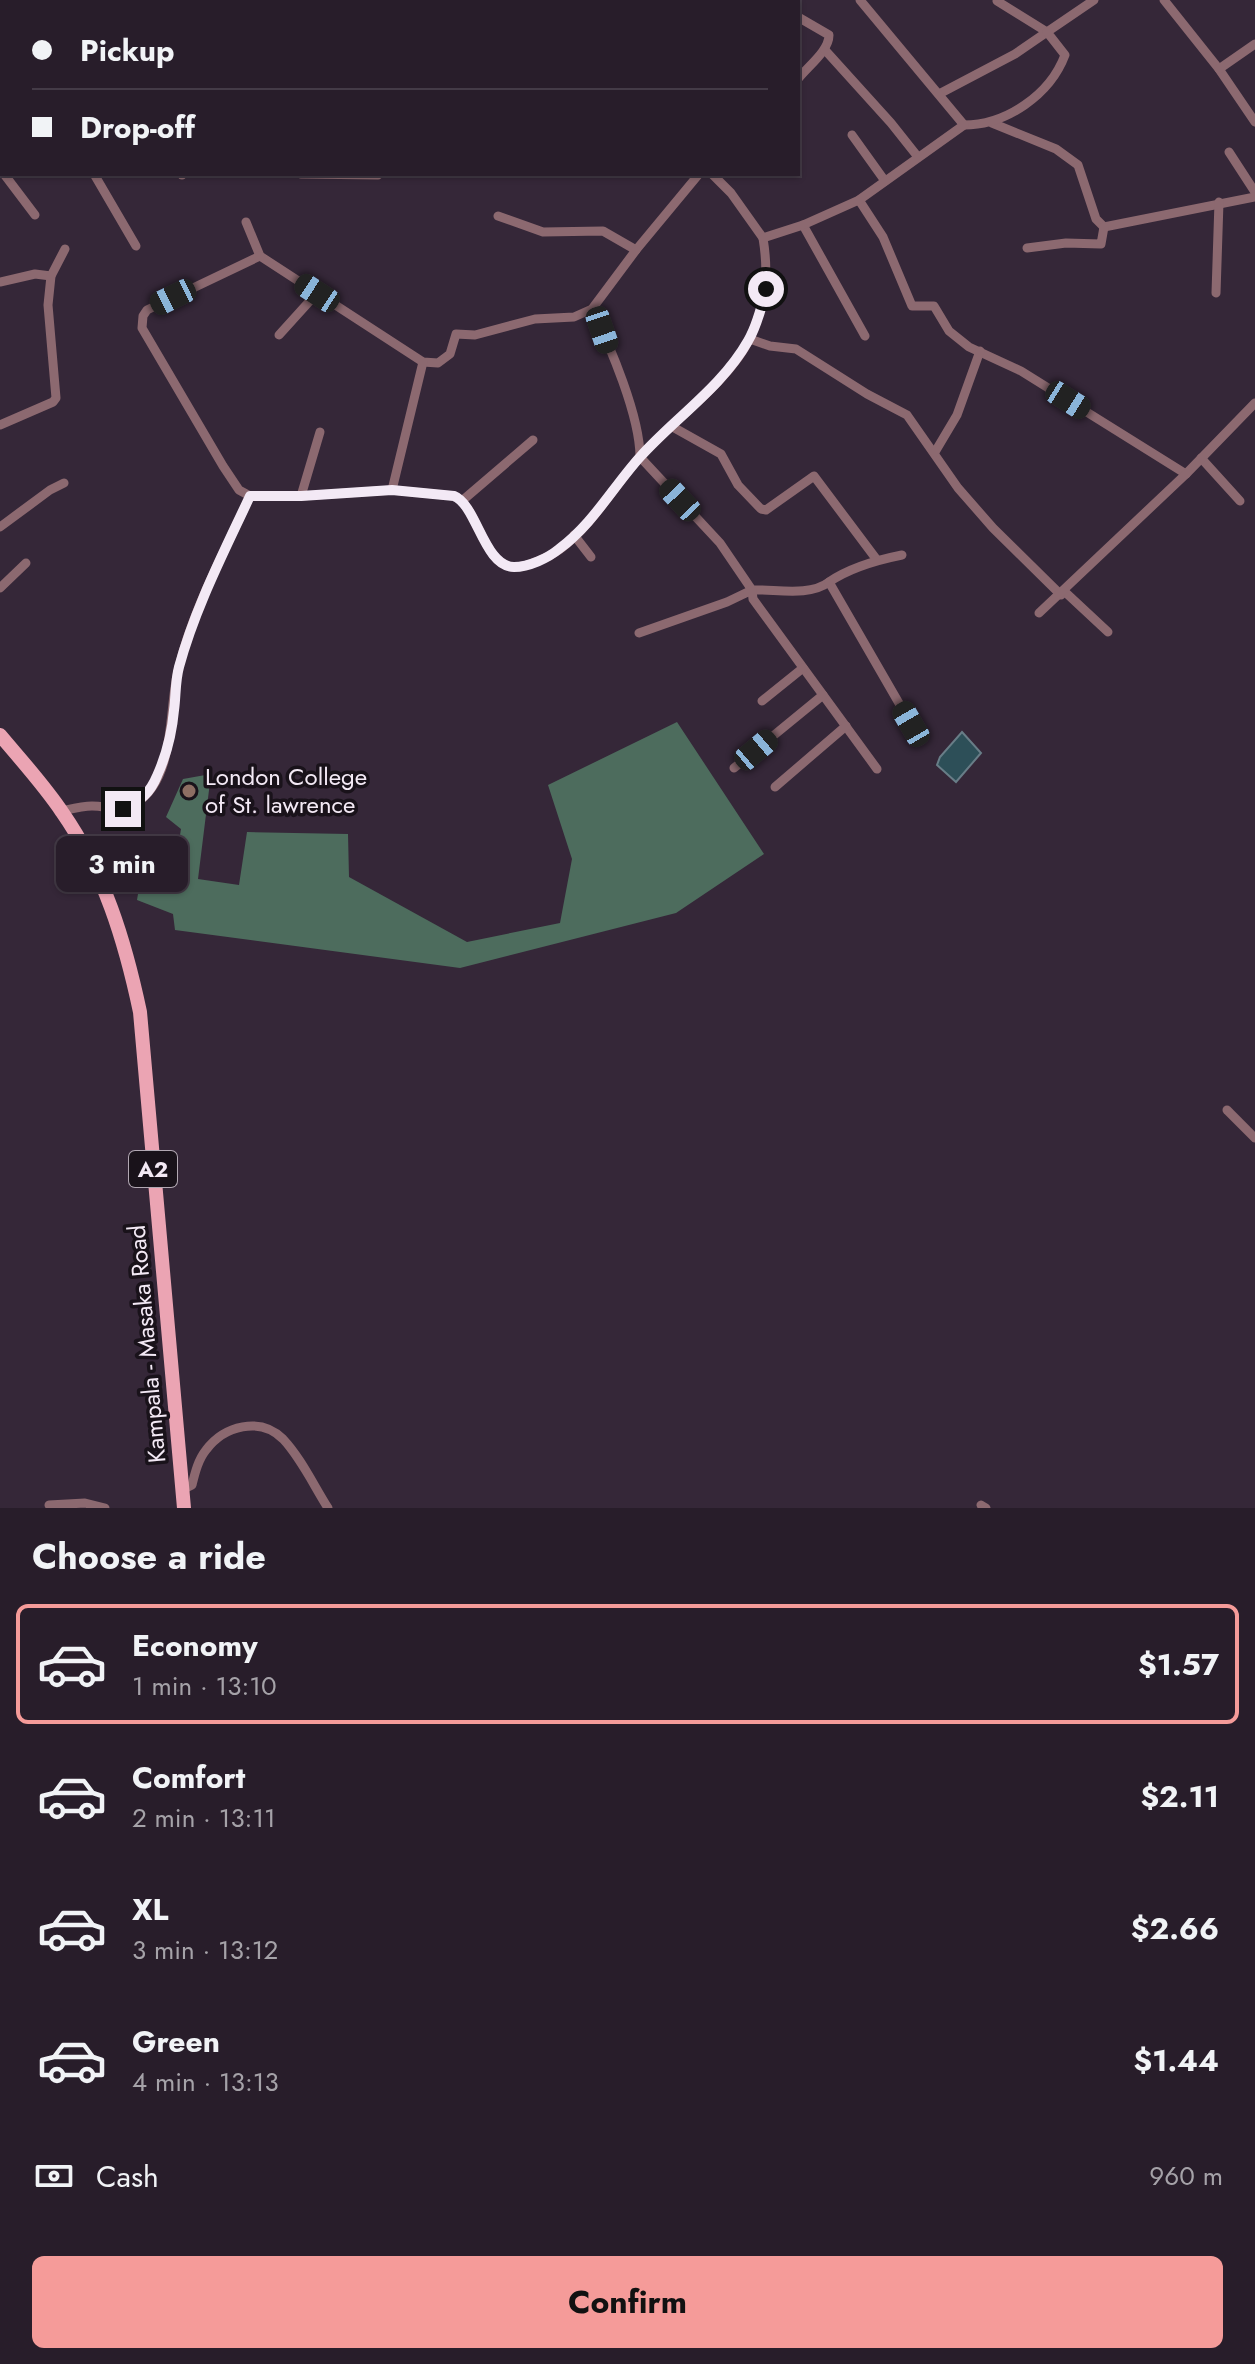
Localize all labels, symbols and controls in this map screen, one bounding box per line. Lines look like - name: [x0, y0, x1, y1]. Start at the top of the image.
- text: Pickup: [80, 29, 175, 72]
- text: Drop-off: [80, 106, 195, 149]
- car: [290, 270, 344, 316]
- route start: [748, 271, 784, 307]
- car: [146, 276, 200, 318]
- car: [583, 303, 621, 357]
- car: [1041, 377, 1095, 423]
- car: [655, 474, 705, 526]
- car: [889, 697, 933, 751]
- car: [730, 725, 782, 775]
- place label: London College of St. lawrence: [205, 759, 367, 822]
- marker: London College of St. lawrence: [180, 782, 198, 800]
- route end: [105, 791, 141, 827]
- callout: 3 min: [57, 837, 189, 893]
- text: 3 min: [88, 845, 156, 883]
- road number: A2: [129, 1151, 177, 1187]
- street label: Kampala - Masaka Road: [119, 1224, 174, 1465]
- text: Choose a ride: [32, 1530, 266, 1582]
- text: Economy: [132, 1624, 258, 1667]
- icon: car: [36, 1628, 108, 1700]
- text: $1.57: [1138, 1643, 1219, 1686]
- text: 1 min · 13:10: [132, 1667, 277, 1705]
- text: Comfort: [132, 1756, 245, 1799]
- icon: car: [36, 1760, 108, 1832]
- text: $2.11: [1140, 1775, 1219, 1818]
- text: 2 min · 13:11: [132, 1799, 276, 1837]
- text: XL: [132, 1888, 168, 1931]
- icon: car: [36, 1892, 108, 1964]
- text: $2.66: [1131, 1907, 1219, 1950]
- text: 3 min · 13:12: [132, 1931, 278, 1969]
- text: Green: [132, 2020, 220, 2063]
- icon: car: [36, 2024, 108, 2096]
- text: $1.44: [1134, 2039, 1219, 2082]
- text: 4 min · 13:13: [132, 2063, 279, 2101]
- icon: cash: [32, 2154, 76, 2198]
- text: Cash: [96, 2155, 159, 2198]
- text: 960 m: [1149, 2157, 1223, 2195]
- button: Confirm: [32, 2256, 1223, 2348]

